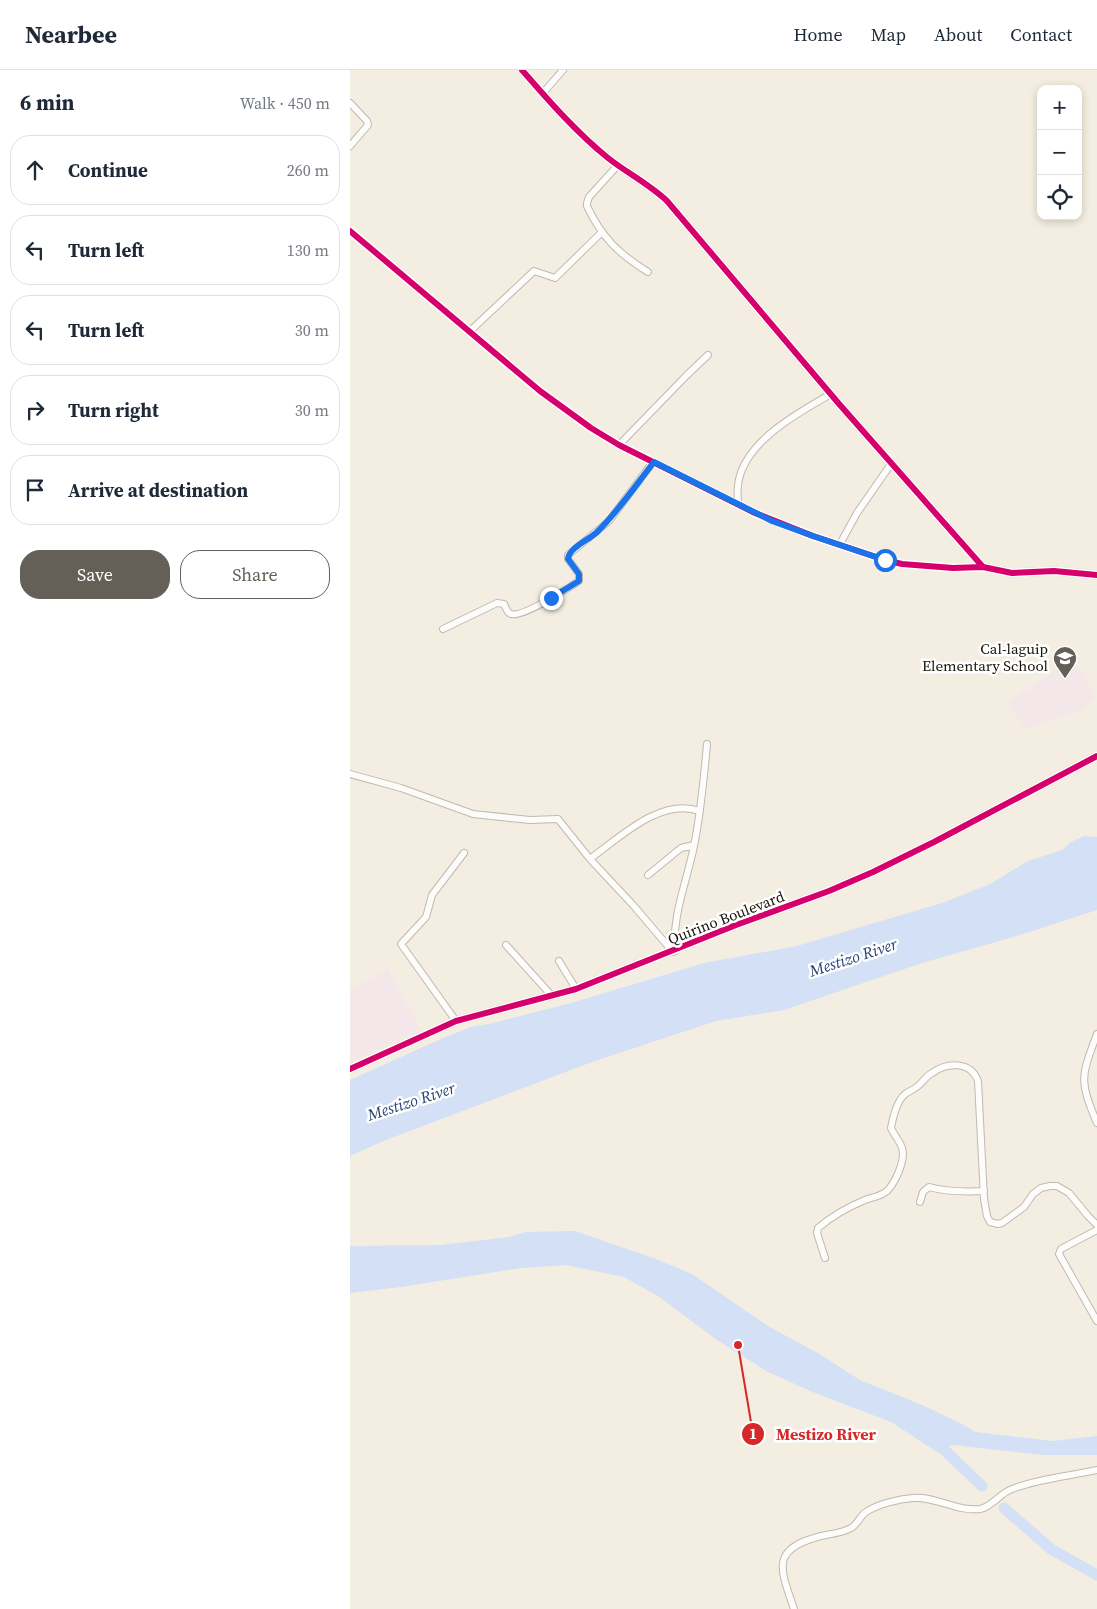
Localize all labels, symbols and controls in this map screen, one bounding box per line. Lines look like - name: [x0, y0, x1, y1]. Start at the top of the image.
- text: Nearbee: [25, 18, 117, 51]
- text: Home: [794, 22, 843, 47]
- text: Map: [871, 22, 906, 47]
- text: About: [934, 22, 982, 47]
- text: Contact: [1010, 22, 1072, 47]
- map controls: [1037, 85, 1082, 220]
- button: +: [1037, 85, 1082, 130]
- text: 6 min: [20, 88, 75, 117]
- text: Walk · 450 m: [240, 92, 330, 114]
- button: −: [1037, 130, 1082, 175]
- icon: ahead: [21, 156, 49, 184]
- text: Continue: [68, 157, 148, 183]
- text: 260 m: [287, 159, 329, 181]
- button: locate: [1037, 175, 1082, 220]
- icon: left: [21, 236, 49, 264]
- text: Turn left: [68, 237, 144, 263]
- text: 130 m: [287, 239, 329, 261]
- icon: left: [21, 316, 49, 344]
- text: Turn left: [68, 317, 144, 343]
- text: 30 m: [295, 319, 329, 341]
- icon: right: [21, 396, 49, 424]
- text: Turn right: [68, 397, 159, 423]
- text: 30 m: [295, 399, 329, 421]
- icon: arrive: [21, 476, 49, 504]
- text: Arrive at destination: [68, 477, 248, 503]
- route start: [874, 549, 897, 572]
- button: Save: [20, 550, 170, 599]
- button: Share: [180, 550, 330, 599]
- route end: [540, 587, 563, 610]
- place label: Cal-laguip Elementary School: [922, 638, 1049, 676]
- school or university icon: Cal-laguip Elementary School: [1052, 645, 1078, 679]
- street label: Quirino Boulevard: [665, 885, 788, 949]
- water label: Mestizo River: [805, 932, 900, 982]
- water label: Mestizo River: [363, 1076, 458, 1126]
- callout: Mestizo River: [741, 1419, 886, 1450]
- text: 1: [749, 1423, 757, 1444]
- text: Mestizo River: [776, 1423, 876, 1445]

